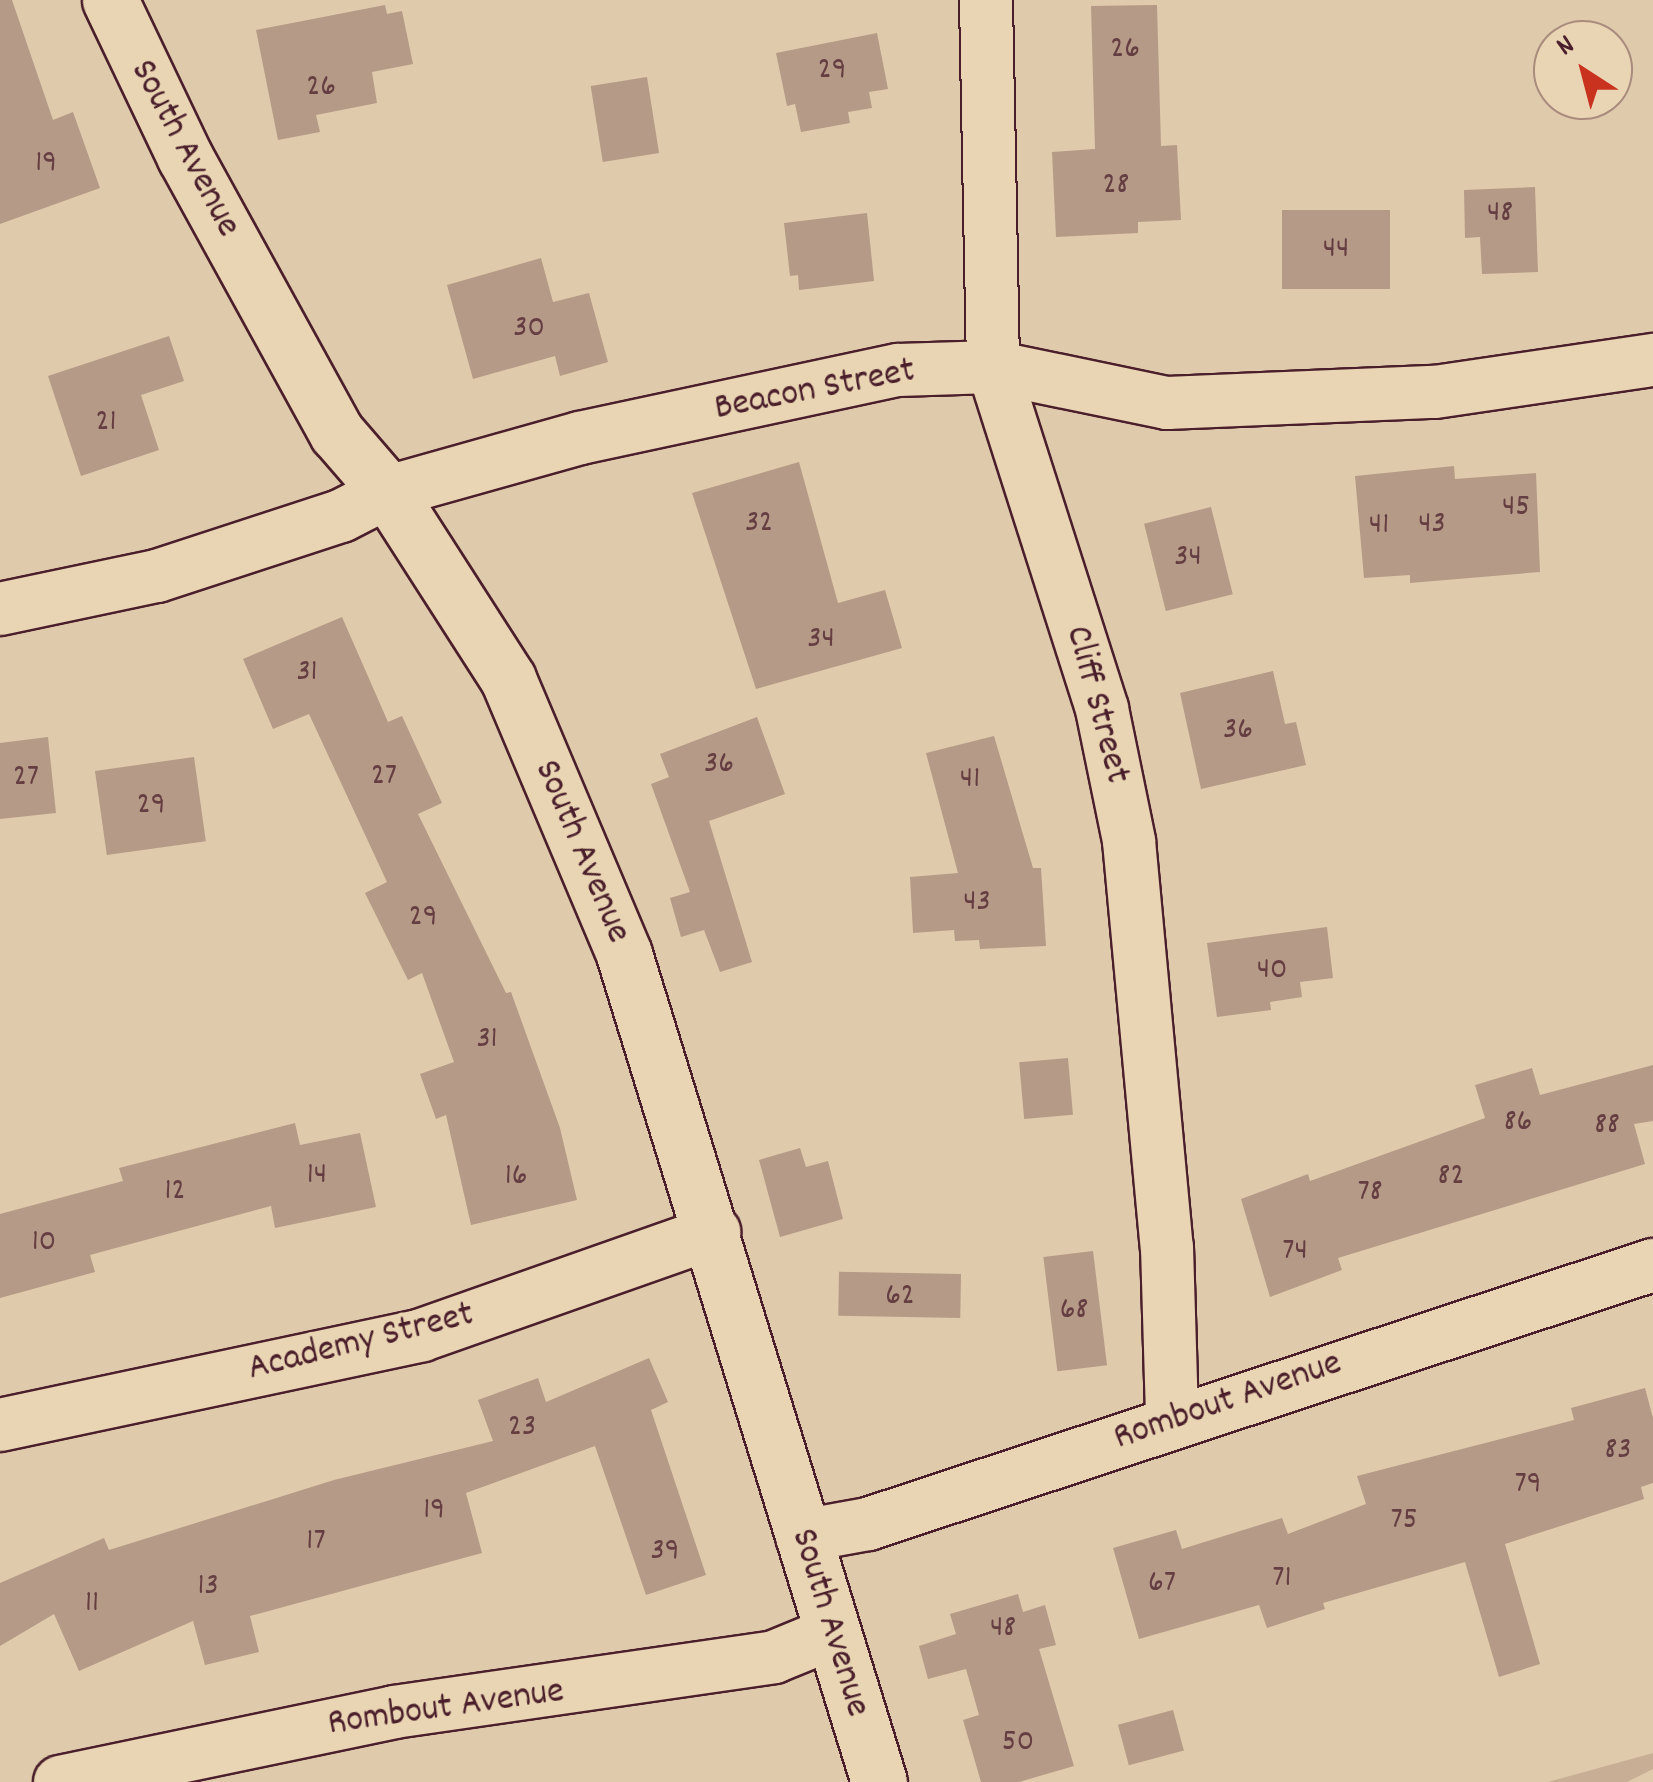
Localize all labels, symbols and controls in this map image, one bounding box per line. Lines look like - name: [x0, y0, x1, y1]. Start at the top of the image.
- north arrow: [1533, 20, 1633, 120]
- text: N: [1549, 27, 1584, 68]
- house number: 26: [1110, 31, 1140, 69]
- house number: 29: [818, 52, 846, 90]
- street label: South Avenue: [118, 53, 250, 245]
- house number: 26: [306, 69, 336, 107]
- house number: 19: [35, 145, 57, 183]
- house number: 28: [1103, 167, 1129, 205]
- house number: 48: [1487, 195, 1513, 233]
- house number: 44: [1323, 231, 1349, 269]
- house number: 30: [513, 310, 545, 348]
- street label: Beacon Street: [711, 349, 919, 433]
- house number: 21: [96, 404, 116, 442]
- house number: 45: [1502, 489, 1530, 527]
- house number: 32: [745, 505, 773, 543]
- house number: 43: [1418, 506, 1446, 544]
- house number: 41: [1369, 507, 1389, 545]
- house number: 34: [1174, 539, 1202, 577]
- house number: 34: [807, 621, 835, 659]
- street label: Cliff Street: [1053, 621, 1139, 789]
- house number: 31: [296, 654, 318, 692]
- house number: 36: [1223, 712, 1253, 750]
- house number: 36: [704, 746, 734, 784]
- street label: South Avenue: [522, 754, 640, 950]
- house number: 27: [371, 758, 397, 796]
- house number: 27: [13, 759, 39, 797]
- house number: 41: [960, 761, 980, 799]
- house number: 29: [137, 787, 165, 825]
- house number: 43: [963, 884, 991, 922]
- house number: 29: [409, 899, 437, 937]
- house number: 40: [1257, 952, 1287, 990]
- house number: 31: [476, 1021, 498, 1059]
- house number: 86: [1504, 1104, 1532, 1142]
- house number: 88: [1594, 1107, 1620, 1145]
- house number: 14: [307, 1157, 327, 1195]
- house number: 16: [505, 1158, 527, 1196]
- house number: 82: [1438, 1158, 1464, 1196]
- house number: 12: [165, 1173, 185, 1211]
- house number: 78: [1357, 1174, 1383, 1212]
- house number: 10: [32, 1224, 56, 1262]
- house number: 74: [1282, 1233, 1308, 1271]
- house number: 62: [885, 1278, 915, 1316]
- house number: 68: [1060, 1292, 1088, 1330]
- street label: Academy Street: [243, 1293, 479, 1393]
- street label: Rombout Avenue: [1108, 1342, 1348, 1462]
- house number: 23: [508, 1409, 536, 1447]
- house number: 83: [1604, 1432, 1632, 1470]
- house number: 79: [1515, 1466, 1541, 1504]
- house number: 19: [423, 1492, 445, 1530]
- house number: 75: [1390, 1502, 1418, 1540]
- house number: 17: [306, 1523, 326, 1561]
- street label: South Avenue: [779, 1524, 879, 1722]
- house number: 39: [651, 1533, 679, 1571]
- house number: 71: [1272, 1560, 1292, 1598]
- house number: 67: [1148, 1565, 1176, 1603]
- house number: 13: [197, 1568, 219, 1606]
- house number: 11: [85, 1585, 99, 1623]
- house number: 48: [990, 1610, 1016, 1648]
- street label: Rombout Avenue: [325, 1670, 567, 1748]
- house number: 50: [1002, 1724, 1034, 1762]

